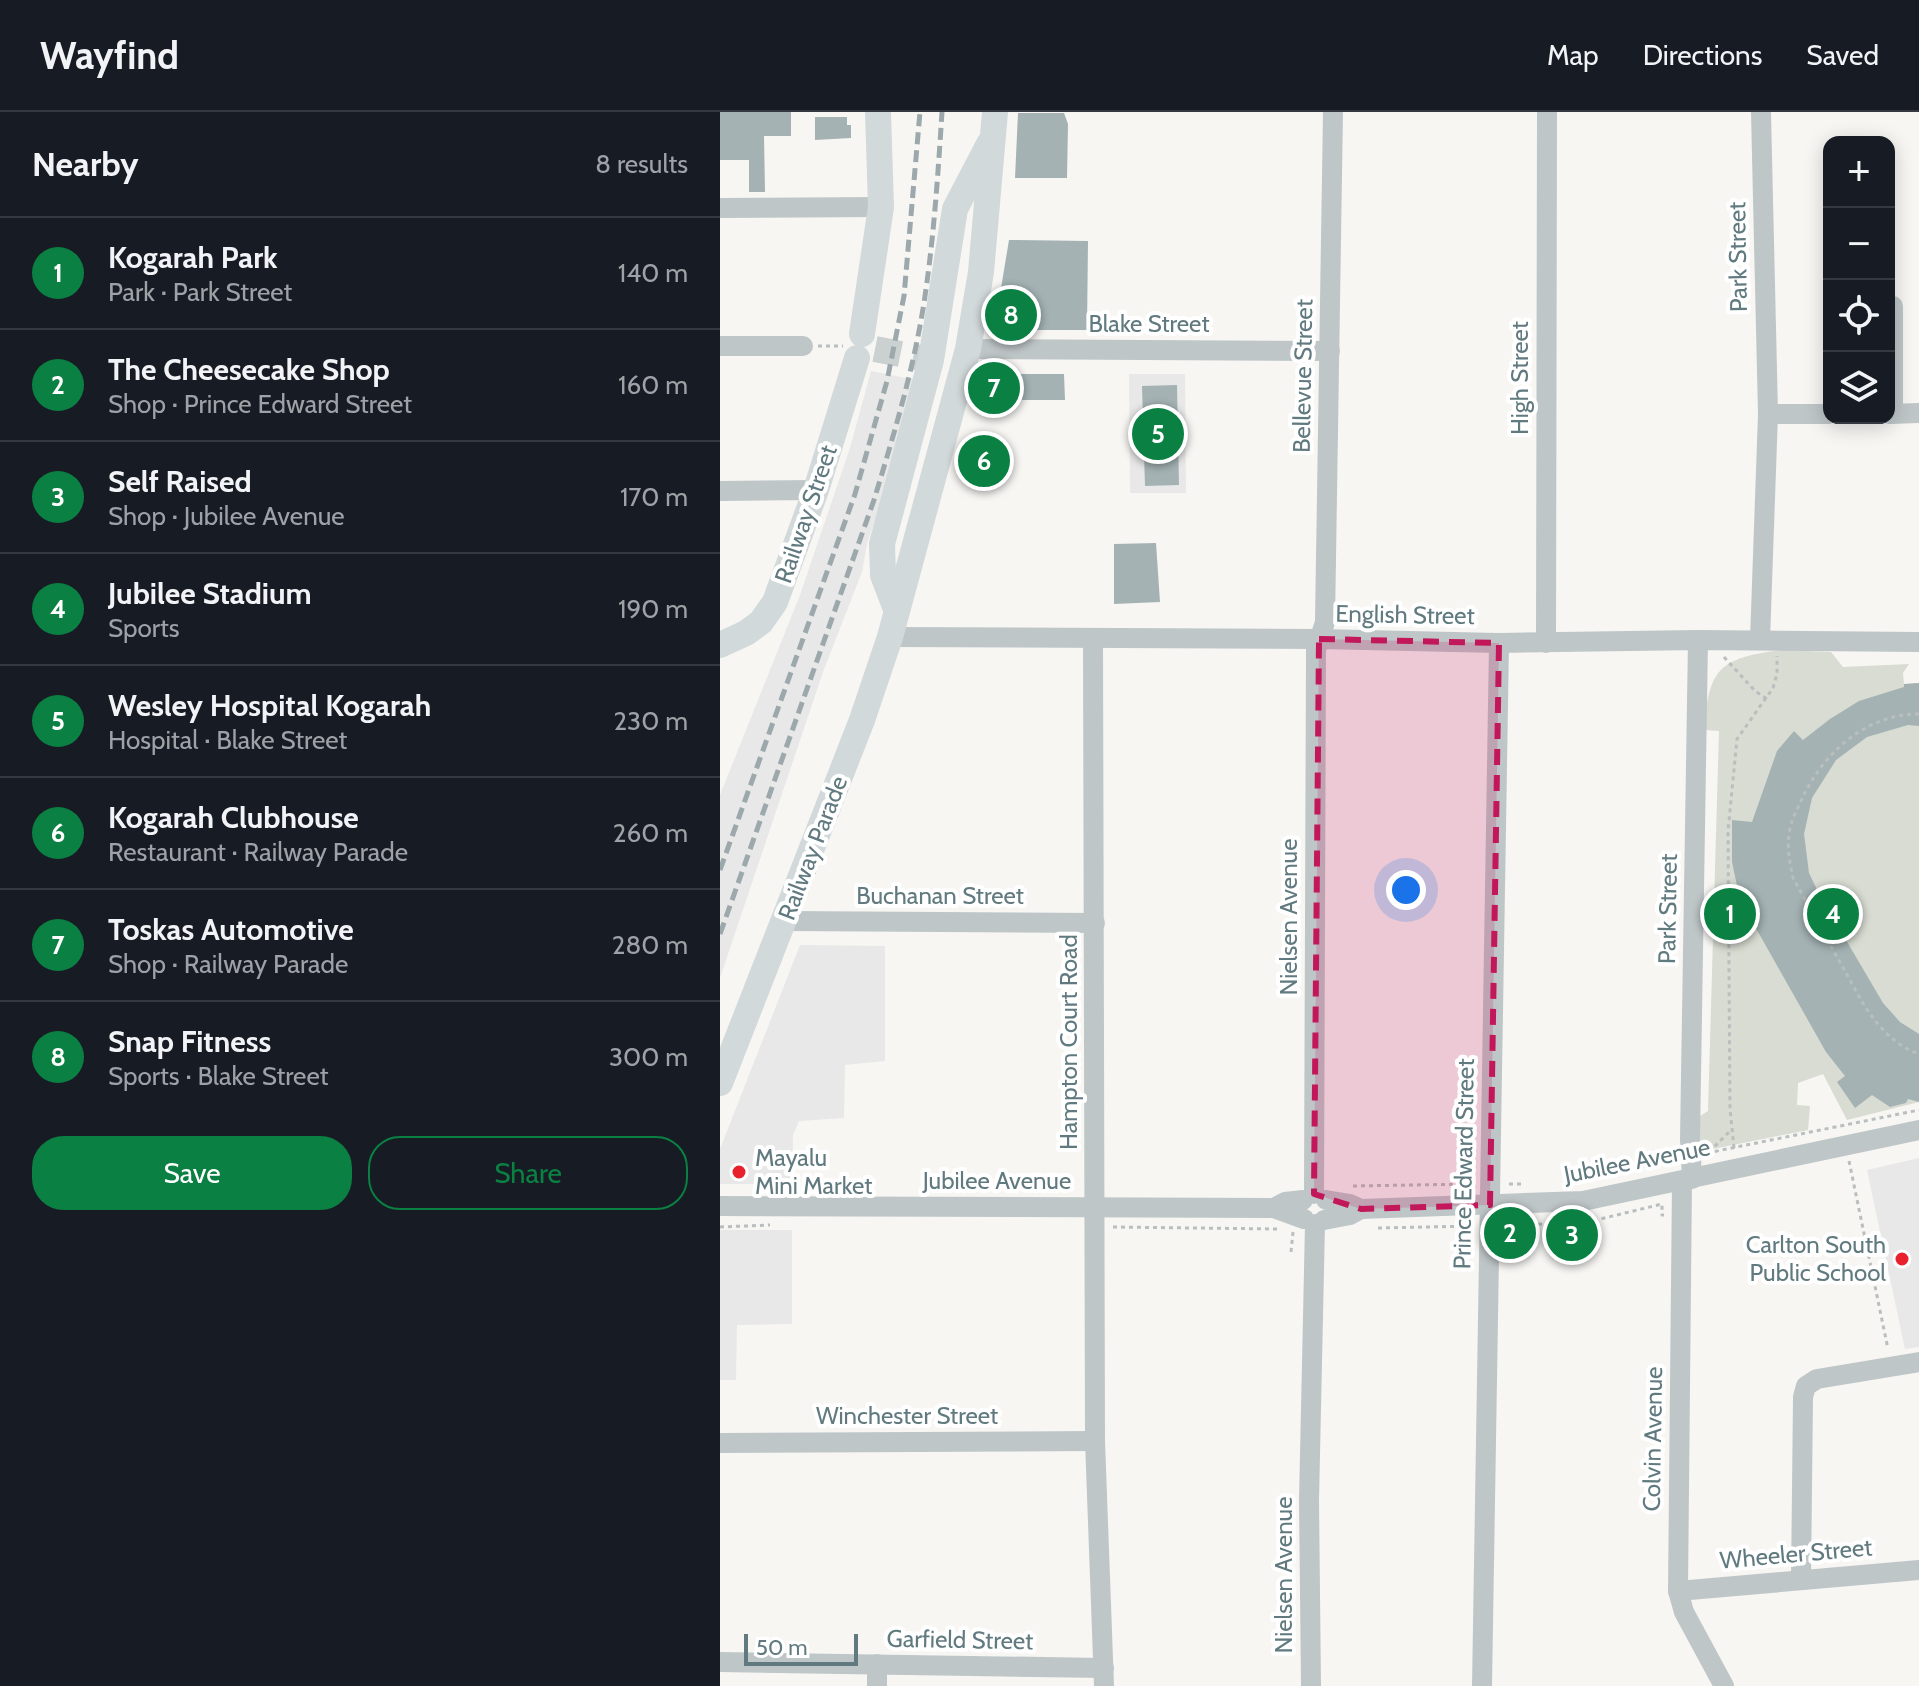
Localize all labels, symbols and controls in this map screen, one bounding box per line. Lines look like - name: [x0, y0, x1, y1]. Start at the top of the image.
- text: Wayfind: [40, 32, 179, 79]
- text: Map: [1547, 38, 1599, 72]
- text: Directions: [1643, 38, 1762, 72]
- text: Saved: [1806, 38, 1879, 72]
- map controls: [1823, 136, 1895, 424]
- button: +: [1823, 136, 1895, 208]
- text: Nearby: [32, 143, 139, 185]
- text: 8 results: [595, 148, 688, 180]
- street label: Park Street: [1722, 202, 1753, 312]
- button: −: [1823, 208, 1895, 280]
- text: Kogarah Park: [108, 239, 278, 276]
- text: 1: [53, 257, 63, 289]
- text: 140 m: [618, 257, 688, 289]
- text: Park · Park Street: [108, 276, 292, 308]
- button: locate: [1823, 280, 1895, 352]
- pin: 8: [985, 285, 1037, 345]
- street label: Bellevue Street: [1287, 299, 1318, 453]
- street label: Blake Street: [1089, 309, 1209, 338]
- street label: High Street: [1505, 321, 1534, 435]
- text: The Cheesecake Shop: [108, 351, 390, 388]
- button: layers: [1823, 352, 1895, 424]
- pin: 7: [968, 358, 1020, 418]
- text: 2: [51, 369, 65, 401]
- text: 160 m: [618, 369, 688, 401]
- text: Shop · Prince Edward Street: [108, 388, 412, 420]
- pin: 5: [1132, 404, 1184, 464]
- pin: 6: [958, 431, 1010, 491]
- street label: Railway Street: [768, 441, 843, 587]
- text: Self Raised: [108, 463, 252, 500]
- text: 3: [51, 481, 65, 513]
- text: 170 m: [620, 481, 688, 513]
- text: Shop · Jubilee Avenue: [108, 500, 345, 532]
- text: Jubilee Stadium: [108, 575, 312, 612]
- text: 4: [50, 593, 66, 625]
- text: 190 m: [618, 593, 688, 625]
- street label: English Street: [1335, 599, 1475, 630]
- text: Sports: [108, 612, 180, 644]
- text: Wesley Hospital Kogarah: [108, 687, 431, 724]
- text: 5: [51, 705, 65, 737]
- text: 230 m: [614, 705, 688, 737]
- text: Hospital · Blake Street: [108, 724, 347, 756]
- street label: Railway Parade: [772, 772, 853, 924]
- text: Kogarah Clubhouse: [108, 799, 359, 836]
- text: 6: [51, 817, 65, 849]
- text: 260 m: [613, 817, 688, 849]
- text: Restaurant · Railway Parade: [108, 836, 408, 868]
- street label: Nielsen Avenue: [1274, 839, 1303, 995]
- street label: Park Street: [1652, 854, 1683, 964]
- your location: [1386, 870, 1426, 910]
- street label: Buchanan Street: [856, 881, 1024, 910]
- pin: 1: [1704, 884, 1756, 944]
- pin: 4: [1807, 884, 1859, 944]
- text: Toskas Automotive: [108, 911, 354, 948]
- text: 7: [51, 929, 65, 961]
- text: 280 m: [612, 929, 688, 961]
- street label: Hampton Court Road: [1054, 934, 1083, 1150]
- text: Shop · Railway Parade: [108, 948, 348, 980]
- text: Snap Fitness: [108, 1023, 271, 1060]
- text: 8: [50, 1041, 66, 1073]
- text: 300 m: [609, 1041, 688, 1073]
- street label: Prince Edward Street: [1447, 1058, 1480, 1270]
- text: Sports · Blake Street: [108, 1060, 328, 1092]
- street label: Jubilee Avenue: [1560, 1132, 1713, 1189]
- button: Save: [32, 1136, 352, 1210]
- button: Share: [368, 1136, 688, 1210]
- place label: Mayalu Mini Market: [755, 1143, 872, 1200]
- marker: Mayalu Mini Market: [730, 1163, 748, 1181]
- street label: Jubilee Avenue: [922, 1166, 1071, 1195]
- pin: 2: [1484, 1203, 1536, 1263]
- pin: 3: [1546, 1205, 1598, 1265]
- place label: Carlton South Public School: [1746, 1230, 1886, 1287]
- marker: Carlton South Public School: [1893, 1250, 1911, 1268]
- street label: Colvin Avenue: [1637, 1366, 1668, 1512]
- street label: Winchester Street: [816, 1401, 998, 1430]
- street label: Nielsen Avenue: [1269, 1497, 1298, 1653]
- street label: Wheeler Street: [1719, 1532, 1873, 1575]
- street label: Garfield Street: [887, 1624, 1034, 1655]
- scale bar: [744, 1630, 858, 1666]
- text: 50 m: [756, 1634, 808, 1661]

